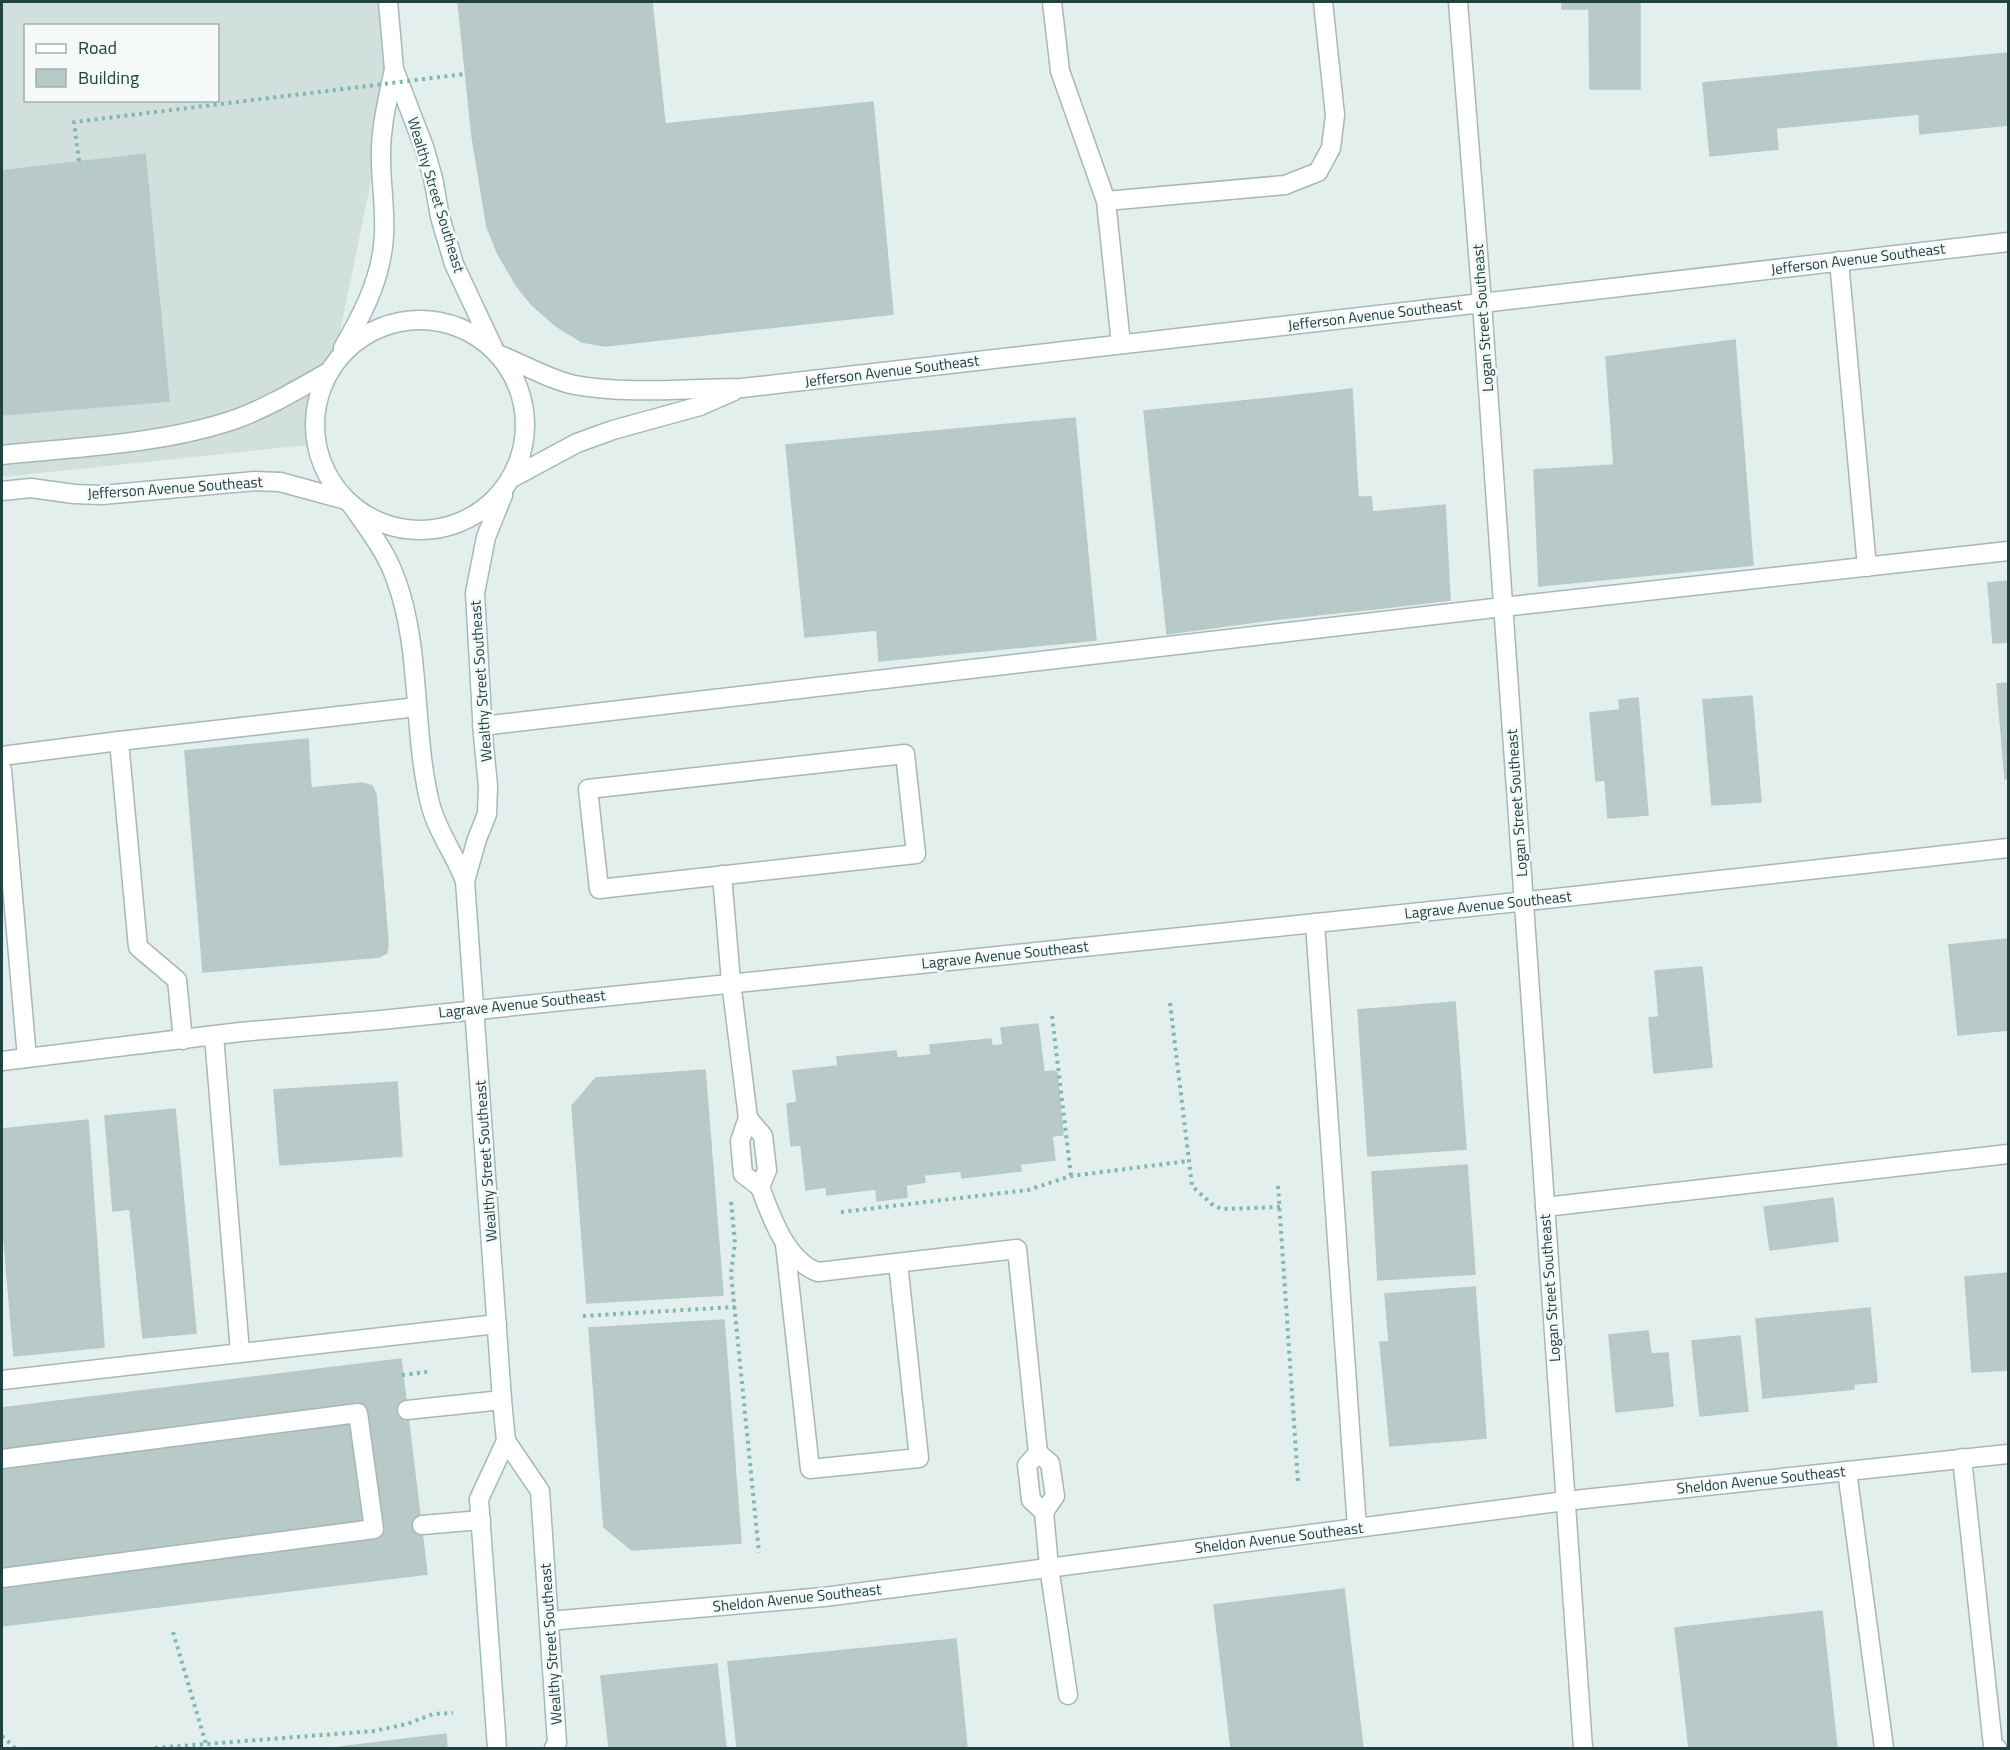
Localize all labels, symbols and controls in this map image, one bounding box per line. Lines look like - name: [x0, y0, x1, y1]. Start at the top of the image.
- legend: [24, 24, 219, 102]
- text: Road: [78, 34, 117, 61]
- text: Building: [78, 64, 139, 91]
- street label: Wealthy Street Southeast: [402, 114, 471, 276]
- street label: Jefferson Avenue Southeast: [1769, 236, 1947, 281]
- street label: Logan Street Southeast: [1466, 243, 1499, 393]
- street label: Jefferson Avenue Southeast: [1286, 292, 1464, 337]
- street label: Jefferson Avenue Southeast: [803, 348, 981, 393]
- street label: Jefferson Avenue Southeast: [87, 470, 264, 505]
- street label: Wealthy Street Southeast: [463, 599, 498, 763]
- street label: Logan Street Southeast: [1500, 728, 1533, 878]
- street label: Lagrave Avenue Southeast: [1403, 884, 1573, 925]
- street label: Lagrave Avenue Southeast: [920, 934, 1090, 975]
- street label: Lagrave Avenue Southeast: [437, 983, 607, 1024]
- street label: Wealthy Street Southeast: [468, 1079, 503, 1243]
- street label: Logan Street Southeast: [1533, 1213, 1566, 1363]
- street label: Sheldon Avenue Southeast: [1676, 1459, 1847, 1500]
- street label: Sheldon Avenue Southeast: [1194, 1516, 1365, 1559]
- street label: Wealthy Street Southeast: [533, 1562, 568, 1726]
- street label: Sheldon Avenue Southeast: [712, 1577, 883, 1618]

